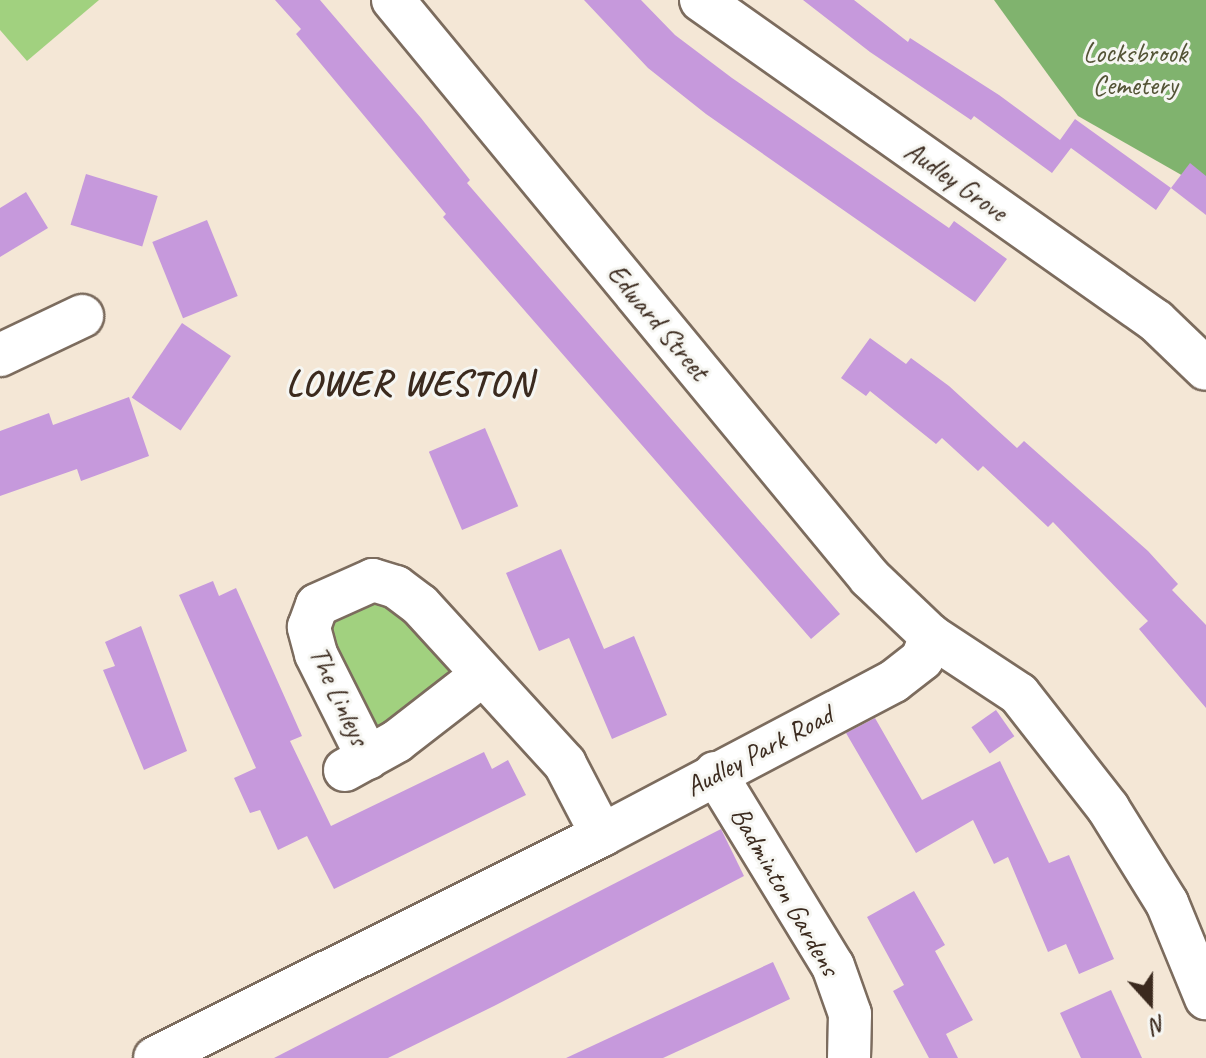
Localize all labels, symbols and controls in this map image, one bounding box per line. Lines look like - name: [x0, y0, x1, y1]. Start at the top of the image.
- park label: Locksbrook Cemetery: [1083, 36, 1187, 102]
- street label: Audley Grove: [898, 134, 1014, 228]
- street label: Edward Street: [600, 257, 716, 387]
- district label: LOWER WESTON: [287, 362, 533, 406]
- street label: The Linleys: [302, 641, 376, 751]
- street label: Audley Park Road: [679, 698, 839, 804]
- street label: Badminton Gardens: [723, 801, 847, 981]
- north arrow: [1110, 962, 1190, 1042]
- text: N: [1147, 1009, 1170, 1040]

